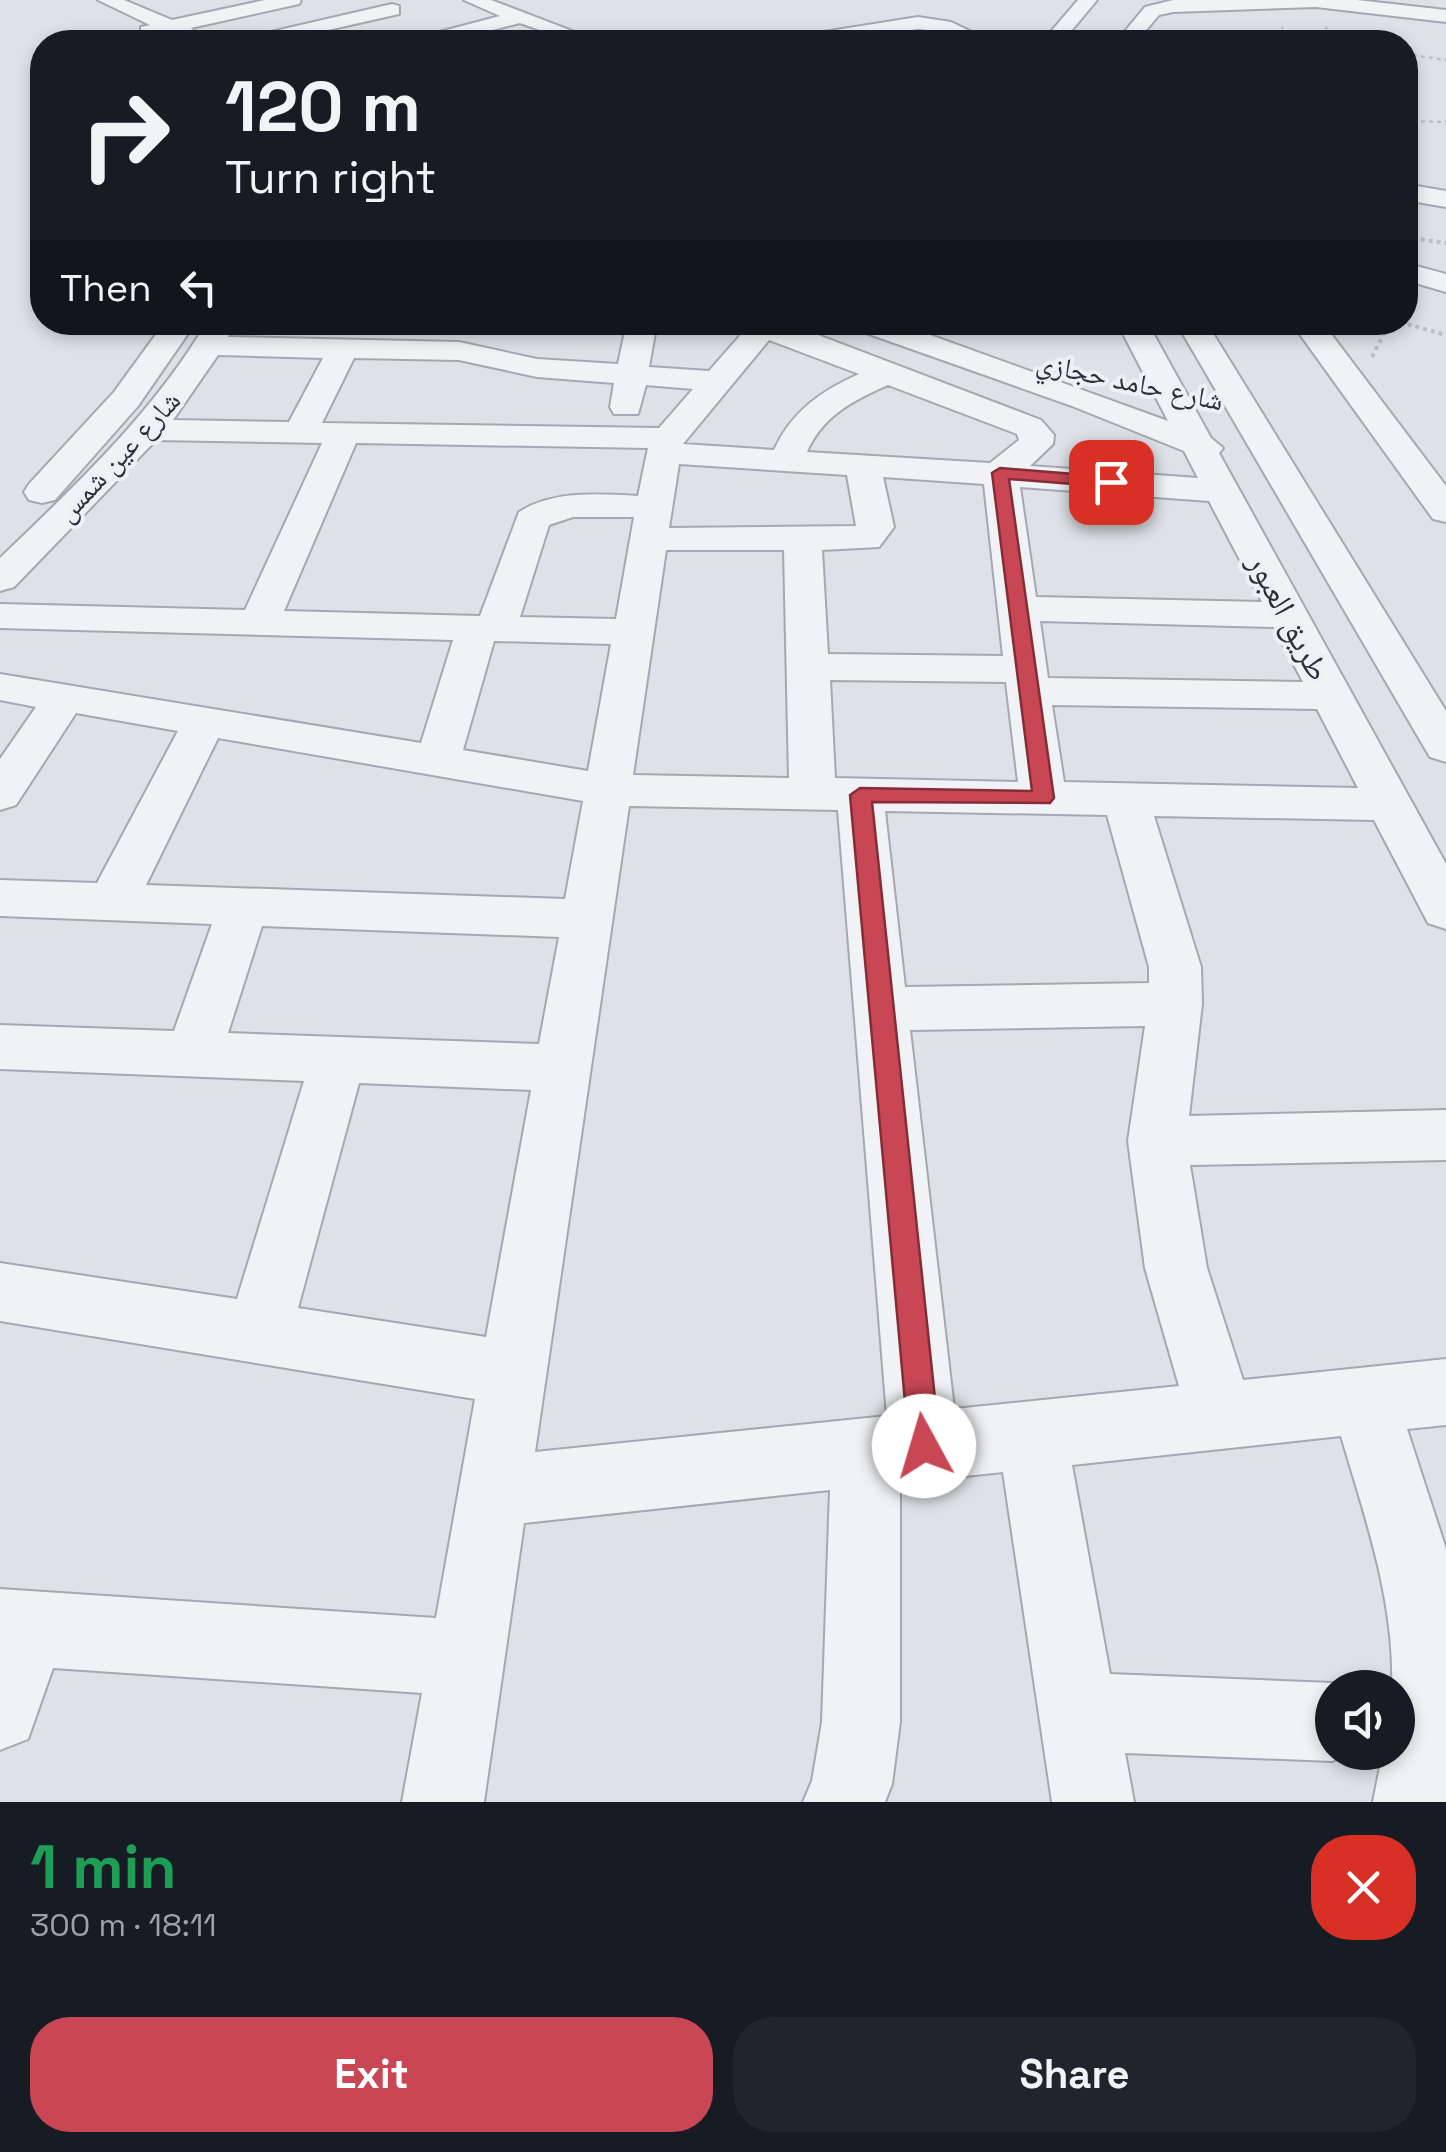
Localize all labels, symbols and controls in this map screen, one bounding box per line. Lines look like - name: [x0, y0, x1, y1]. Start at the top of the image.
- text: 120 m: [225, 62, 421, 151]
- icon: right: [60, 70, 190, 200]
- text: Turn right: [225, 149, 436, 206]
- icon: left: [171, 260, 226, 315]
- text: Then: [60, 264, 151, 312]
- street label: شارع حامد حجازي: [1032, 344, 1227, 423]
- street label: شارع عين شمس: [48, 383, 188, 529]
- pin: [1069, 440, 1154, 525]
- icon: arrive: [1084, 455, 1139, 510]
- street label: طريق العبور: [1238, 546, 1339, 687]
- position arrow: [872, 1394, 976, 1498]
- map controls: [1315, 1670, 1415, 1770]
- button: sound: [1315, 1670, 1415, 1770]
- text: 1 min: [30, 1829, 177, 1906]
- button: close: [1311, 1835, 1416, 1940]
- text: 300 m · 18:11: [30, 1905, 217, 1945]
- button: Exit: [30, 2017, 713, 2132]
- button: Share: [733, 2017, 1416, 2132]

